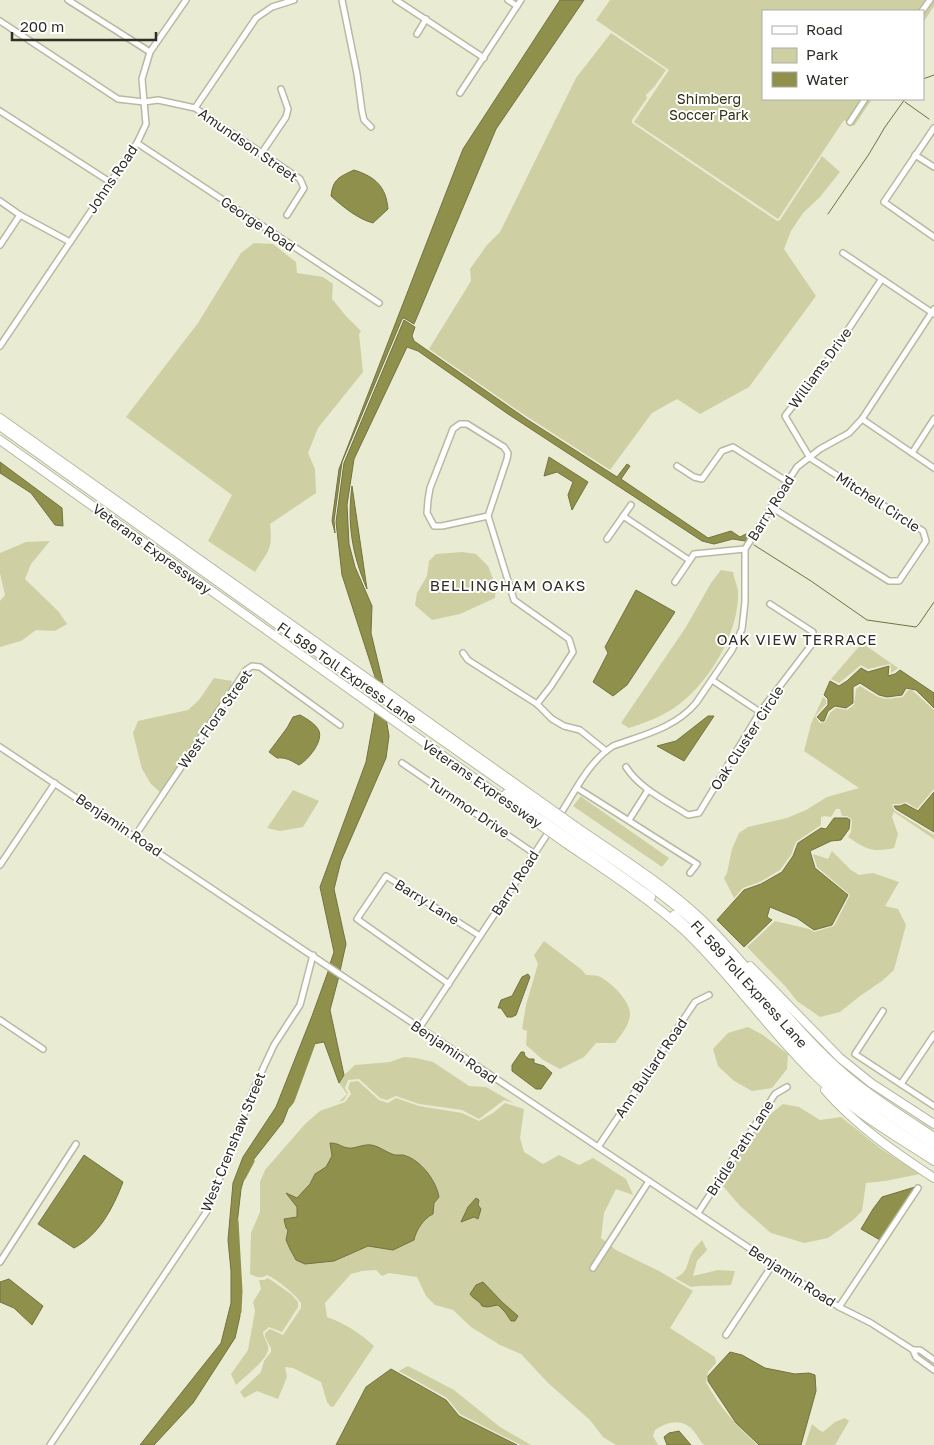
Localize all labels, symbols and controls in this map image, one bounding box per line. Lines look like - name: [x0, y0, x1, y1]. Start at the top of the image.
- scale bar: [12, 10, 156, 42]
- legend: [762, 10, 924, 100]
- text: 200 m: [20, 17, 64, 35]
- text: Road: [806, 20, 843, 38]
- text: Park: [806, 45, 839, 63]
- text: Water: [806, 70, 849, 88]
- park label: Shimberg Soccer Park: [669, 90, 749, 123]
- street label: Amundson Street: [196, 104, 301, 185]
- street label: Johns Road: [83, 141, 141, 216]
- street label: George Road: [218, 192, 299, 255]
- street label: Williams Drive: [785, 324, 855, 411]
- street label: Mitchell Circle: [833, 468, 924, 535]
- street label: Barry Road: [744, 472, 797, 544]
- street label: Veterans Expressway: [90, 500, 215, 598]
- district label: BELLINGHAM OAKS: [430, 576, 586, 594]
- street label: FL 589 Toll Express Lane: [274, 618, 420, 727]
- district label: OAK VIEW TERRACE: [717, 630, 877, 648]
- street label: West Flora Street: [174, 666, 255, 771]
- street label: Oak Cluster Circle: [707, 682, 787, 793]
- street label: Veterans Expressway: [419, 736, 546, 832]
- street label: Turnmor Drive: [425, 774, 513, 841]
- street label: Benjamin Road: [73, 789, 166, 860]
- street label: Barry Road: [487, 847, 542, 919]
- street label: Barry Lane: [392, 875, 463, 928]
- street label: FL 589 Toll Express Lane: [687, 916, 811, 1051]
- street label: Ann Bullard Road: [611, 1015, 690, 1121]
- street label: Benjamin Road: [408, 1016, 501, 1087]
- street label: West Crenshaw Street: [197, 1069, 268, 1214]
- street label: Bridle Path Lane: [702, 1097, 777, 1199]
- street label: Benjamin Road: [746, 1241, 839, 1310]

